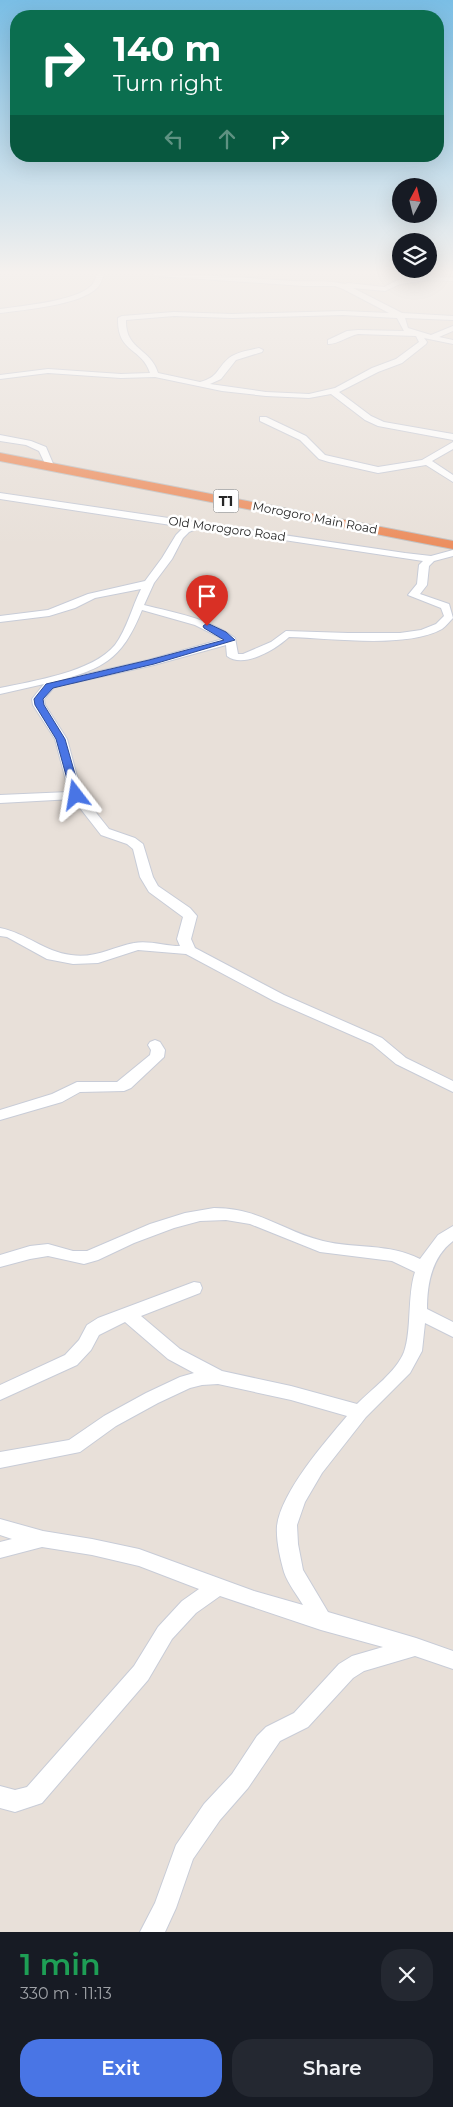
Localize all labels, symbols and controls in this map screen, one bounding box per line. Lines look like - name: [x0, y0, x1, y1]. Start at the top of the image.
- text: 140 m: [113, 27, 221, 70]
- icon: right: [30, 30, 95, 95]
- text: Turn right: [113, 70, 223, 97]
- icon: left: [160, 125, 188, 153]
- icon: ahead: [213, 125, 241, 153]
- icon: right: [266, 125, 294, 153]
- north arrow: [392, 178, 438, 222]
- map controls: [392, 178, 437, 278]
- button: layers: [392, 233, 437, 278]
- road number: T1: [214, 490, 238, 512]
- street label: Morogoro Main Road: [252, 498, 379, 537]
- street label: Old Morogoro Road: [167, 513, 287, 544]
- pin: [186, 575, 228, 626]
- icon: arrive: [193, 582, 221, 610]
- position arrow: [49, 768, 101, 820]
- text: 1 min: [20, 1946, 101, 1983]
- button: close: [381, 1949, 433, 2001]
- text: 330 m · 11:13: [20, 1984, 112, 2003]
- button: Exit: [20, 2039, 222, 2097]
- button: Share: [232, 2039, 433, 2097]

